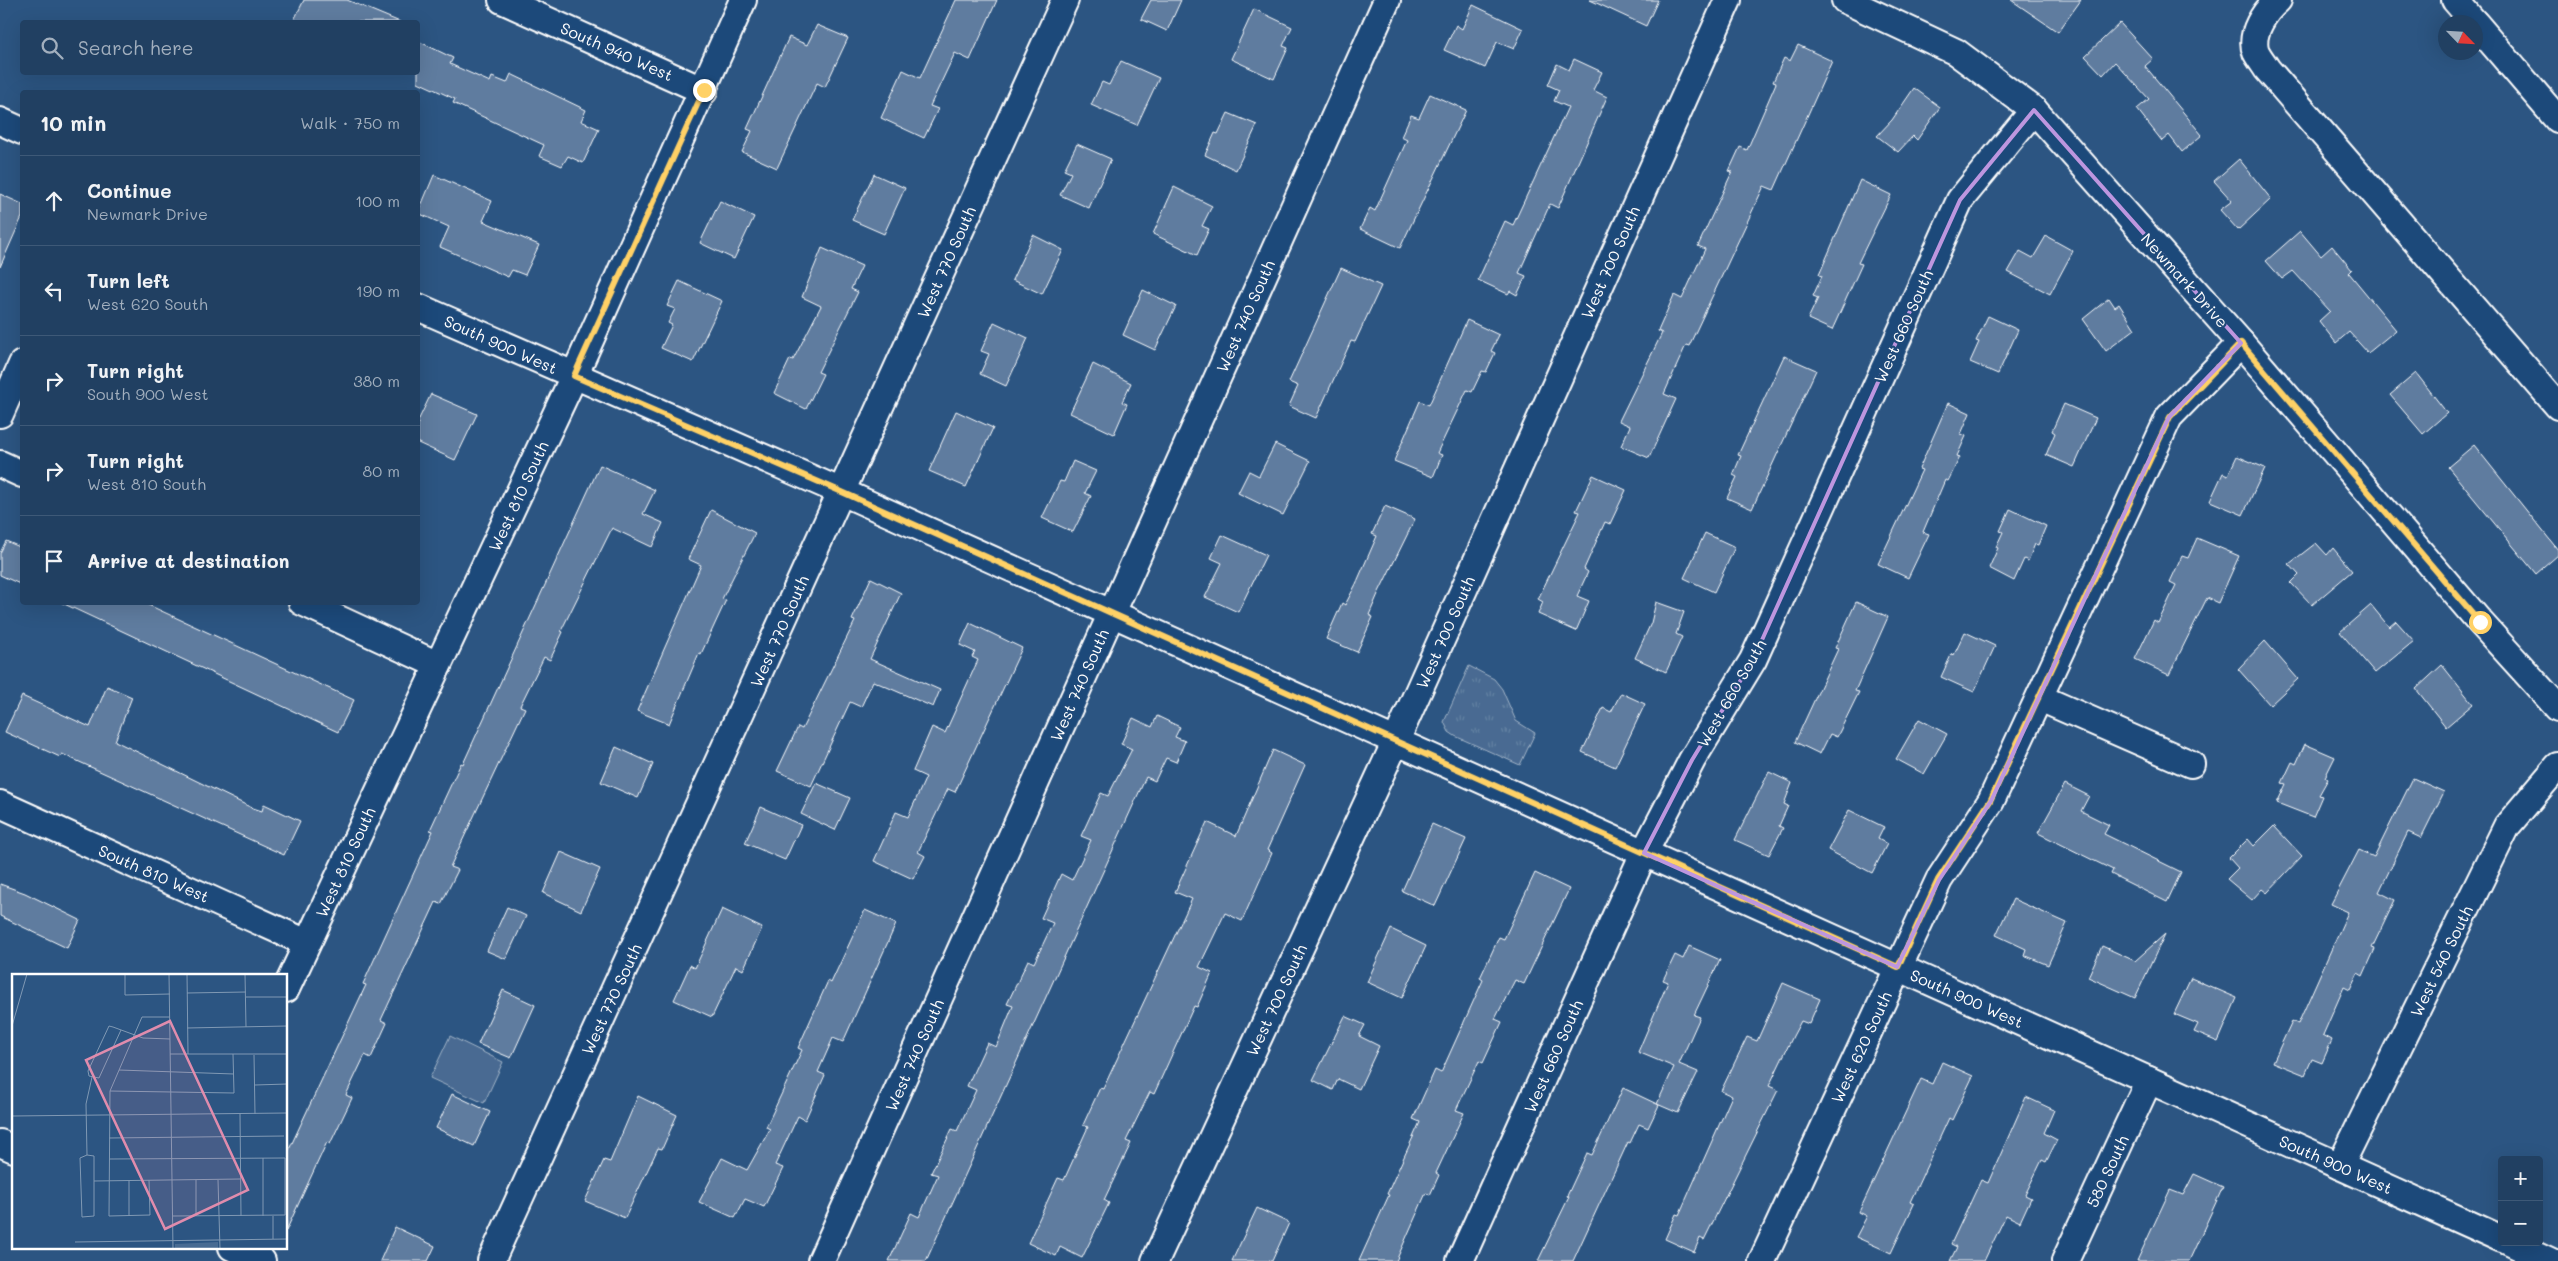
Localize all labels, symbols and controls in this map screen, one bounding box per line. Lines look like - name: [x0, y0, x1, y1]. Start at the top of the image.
- north arrow: [2438, 15, 2483, 60]
- street label: South 940 West: [557, 17, 677, 85]
- search box: [20, 20, 420, 75]
- icon: search: [38, 34, 66, 62]
- text: Search here: [78, 35, 194, 60]
- route end: [693, 79, 716, 102]
- text: 10 min: [40, 109, 106, 136]
- text: Walk · 750 m: [300, 112, 400, 133]
- text: Continue: [87, 178, 172, 203]
- icon: ahead: [40, 187, 68, 215]
- text: 100 m: [355, 190, 400, 211]
- street label: West 700 South: [1576, 202, 1644, 322]
- text: Newmark Drive: [87, 203, 208, 224]
- street label: West 770 South: [912, 203, 980, 321]
- street label: Newmark Drive: [2137, 228, 2233, 332]
- street label: West 740 South: [1211, 257, 1279, 375]
- street label: West 660 South: [1869, 266, 1937, 386]
- text: Turn left: [87, 268, 170, 293]
- icon: left: [40, 277, 68, 305]
- text: 190 m: [356, 280, 400, 301]
- text: West 620 South: [87, 293, 208, 314]
- street label: South 900 West: [441, 310, 561, 378]
- text: Turn right: [87, 358, 184, 383]
- icon: right: [40, 367, 68, 395]
- text: 380 m: [353, 370, 400, 391]
- text: South 900 West: [87, 383, 209, 404]
- street label: West 810 South: [483, 438, 553, 554]
- text: Turn right: [87, 448, 184, 473]
- icon: right: [40, 457, 68, 485]
- text: 80 m: [363, 460, 400, 481]
- text: West 810 South: [87, 473, 206, 494]
- icon: arrive: [40, 547, 68, 575]
- text: Arrive at destination: [87, 548, 290, 573]
- street label: West 770 South: [745, 572, 813, 690]
- street label: West 700 South: [1411, 572, 1479, 692]
- route start: [2469, 611, 2492, 634]
- street label: West 740 South: [1045, 626, 1113, 744]
- street label: West 660 South: [1692, 635, 1770, 751]
- street label: West 810 South: [310, 804, 380, 920]
- street label: South 810 West: [95, 839, 213, 907]
- street label: West 540 South: [2405, 902, 2477, 1020]
- street label: West 770 South: [576, 940, 646, 1058]
- street label: West 700 South: [1241, 941, 1311, 1059]
- street label: South 900 West: [1907, 964, 2027, 1032]
- inset map: [12, 974, 288, 1248]
- street label: West 620 South: [1826, 988, 1896, 1106]
- street label: West 740 South: [880, 996, 948, 1114]
- street label: West 660 South: [1519, 996, 1587, 1116]
- street label: South 900 West: [2276, 1130, 2396, 1198]
- street label: 580 South: [2081, 1132, 2133, 1210]
- map controls: [2498, 1156, 2543, 1246]
- button: +: [2498, 1156, 2543, 1201]
- button: −: [2498, 1201, 2543, 1246]

